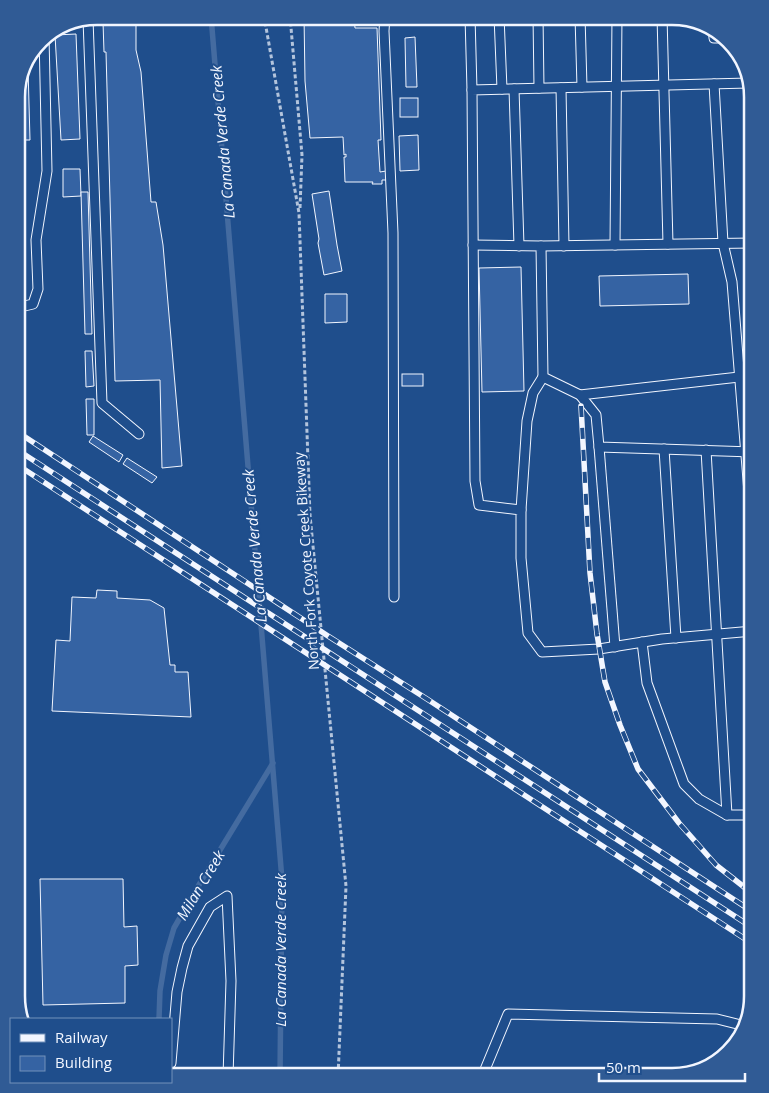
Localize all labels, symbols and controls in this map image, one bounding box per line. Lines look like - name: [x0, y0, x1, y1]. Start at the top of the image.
- water label: La Canada Verde Creek: [205, 64, 239, 219]
- street label: North Fork Coyote Creek Bikeway: [289, 451, 323, 670]
- water label: La Canada Verde Creek: [237, 468, 271, 623]
- water label: Milan Creek: [171, 846, 229, 924]
- water label: La Canada Verde Creek: [270, 872, 290, 1027]
- legend: [10, 1018, 172, 1083]
- text: Railway: [55, 1027, 108, 1047]
- scale bar: [599, 1050, 745, 1082]
- text: Building: [55, 1052, 112, 1072]
- text: 50 m: [606, 1057, 641, 1077]

